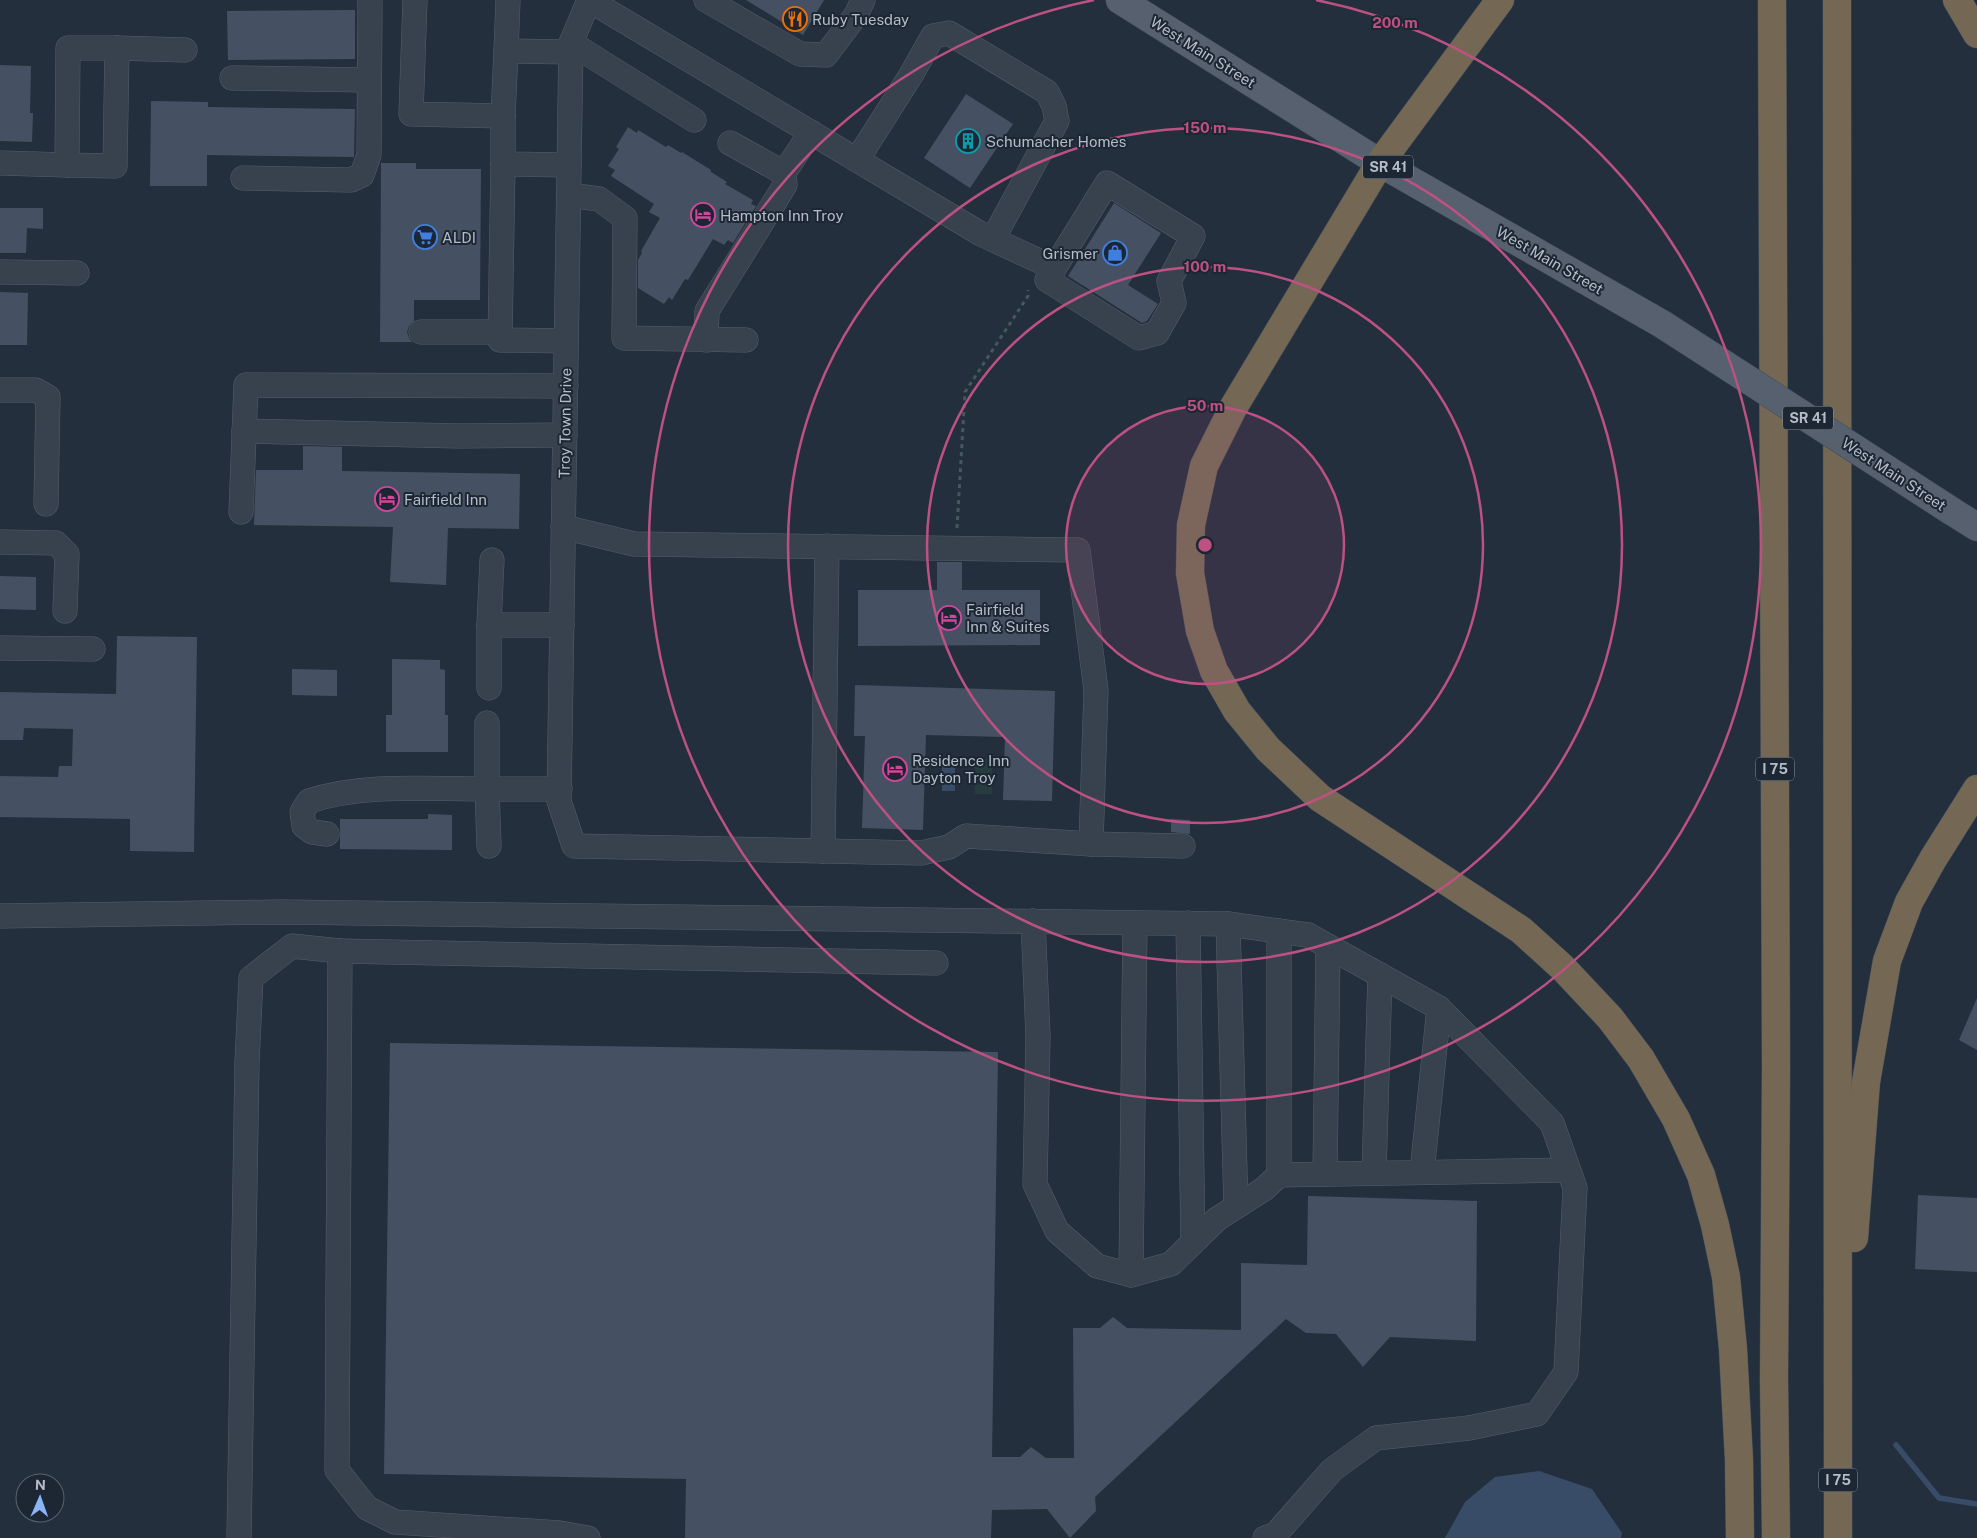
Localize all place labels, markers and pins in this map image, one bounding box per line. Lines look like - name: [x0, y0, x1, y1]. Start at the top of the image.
- restaurant icon: Ruby Tuesday: [782, 6, 808, 32]
- place label: Ruby Tuesday: [812, 11, 909, 28]
- building icon: Schumacher Homes: [955, 128, 981, 154]
- place label: Schumacher Homes: [986, 133, 1126, 150]
- hotel icon: Hampton Inn Troy: [690, 202, 716, 228]
- place label: Hampton Inn Troy: [720, 207, 843, 224]
- supermarket icon: ALDI: [412, 224, 438, 250]
- place label: ALDI: [442, 229, 476, 246]
- shop icon: Grismer: [1102, 240, 1128, 266]
- place label: Grismer: [1043, 245, 1098, 262]
- hotel icon: Fairfield Inn: [374, 486, 400, 512]
- place label: Fairfield Inn: [404, 491, 487, 508]
- centre of rings: [1196, 536, 1214, 554]
- place label: Fairfield Inn & Suites: [966, 601, 1050, 635]
- hotel icon: Fairfield Inn & Suites: [936, 605, 962, 631]
- place label: Residence Inn Dayton Troy: [912, 752, 1009, 786]
- hotel icon: Residence Inn Dayton Troy: [882, 756, 908, 782]

